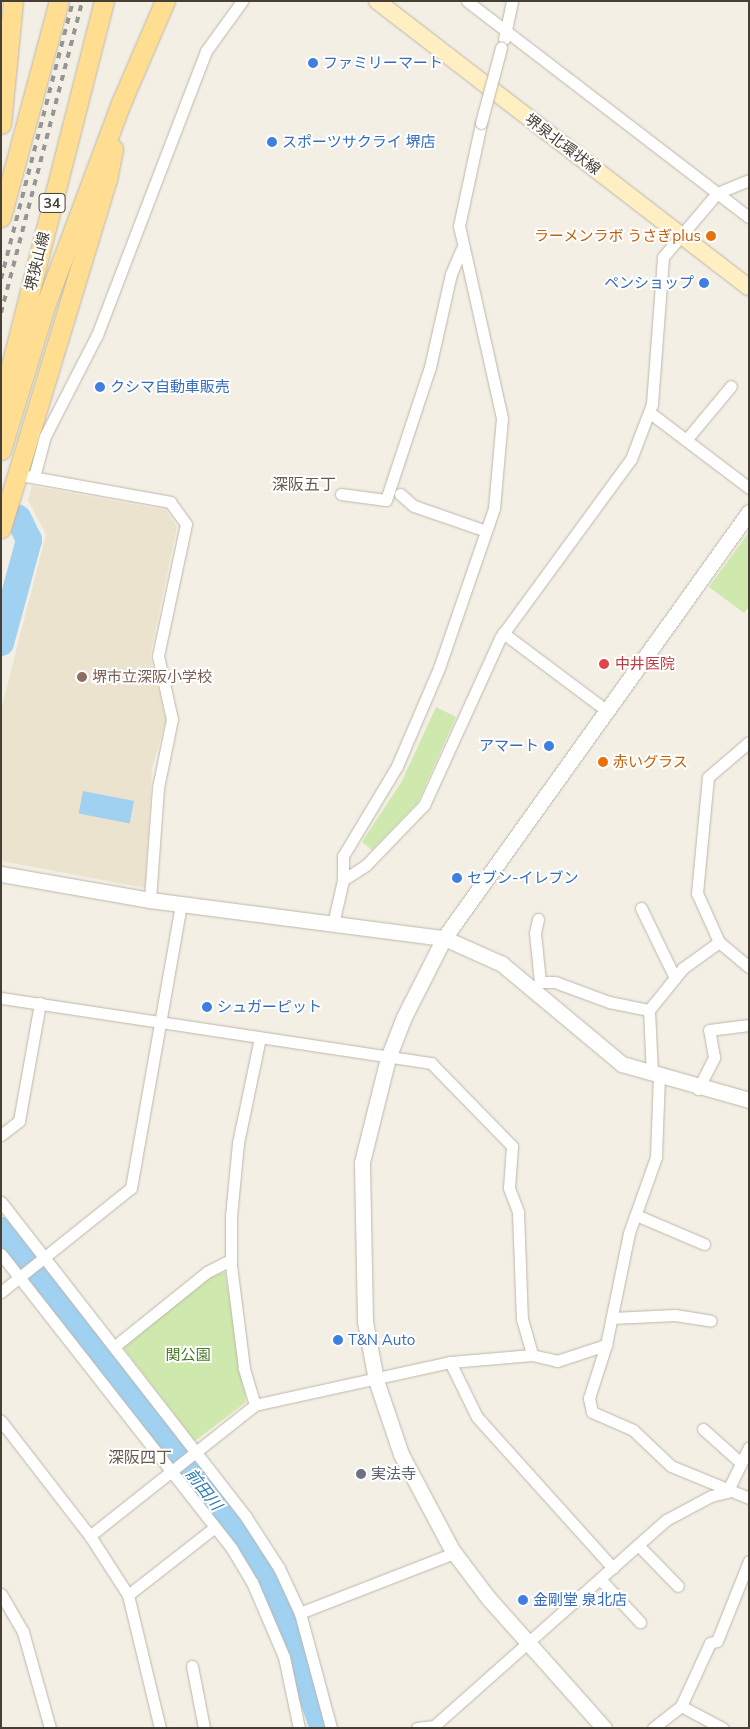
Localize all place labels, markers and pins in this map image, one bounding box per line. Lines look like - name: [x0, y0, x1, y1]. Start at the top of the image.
- place label: ファミリーマート: [323, 54, 443, 72]
- marker: ファミリーマート: [307, 57, 319, 69]
- place label: スポーツサクライ 堺店: [282, 133, 436, 151]
- marker: スポーツサクライ 堺店: [266, 136, 278, 148]
- place label: ラーメンラボ うさぎplus: [533, 227, 701, 245]
- marker: ラーメンラボ うさぎplus: [705, 230, 717, 242]
- place label: ペンショップ: [604, 274, 694, 292]
- marker: ペンショップ: [698, 277, 710, 289]
- place label: クシマ自動車販売: [110, 378, 230, 396]
- marker: クシマ自動車販売: [94, 381, 106, 393]
- place label: 中井医院: [615, 655, 675, 673]
- marker: 中井医院: [597, 657, 611, 671]
- place label: 堺市立深阪小学校: [92, 668, 212, 686]
- marker: 堺市立深阪小学校: [76, 671, 88, 683]
- place label: アマート: [479, 737, 539, 755]
- marker: アマート: [543, 740, 555, 752]
- place label: 赤いグラス: [613, 753, 688, 771]
- marker: 赤いグラス: [597, 756, 609, 768]
- place label: セブン-イレブン: [467, 869, 578, 887]
- marker: セブン-イレブン: [451, 872, 463, 884]
- place label: シュガーピット: [217, 998, 322, 1016]
- marker: シュガーピット: [201, 1001, 213, 1013]
- place label: T&N Auto: [348, 1331, 415, 1349]
- marker: T&N Auto: [332, 1334, 344, 1346]
- place label: 実法寺: [371, 1465, 416, 1483]
- marker: 実法寺: [355, 1468, 367, 1480]
- place label: 金剛堂 泉北店: [533, 1591, 627, 1609]
- marker: 金剛堂 泉北店: [517, 1594, 529, 1606]

